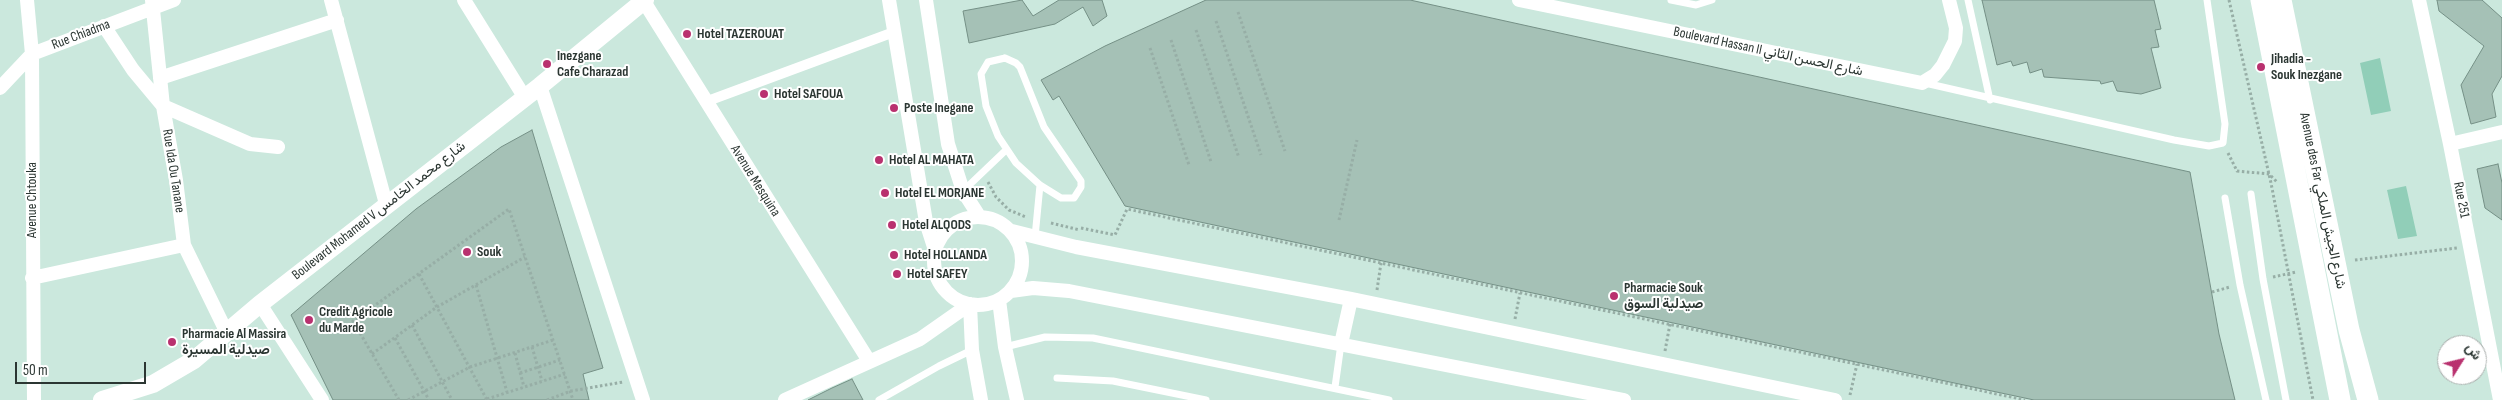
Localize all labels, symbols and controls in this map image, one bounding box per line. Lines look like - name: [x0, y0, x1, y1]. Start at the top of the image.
- street label: Rue Chiadma: [49, 16, 113, 54]
- street label: Boulevard Hassan II شارع الحسن الثاني: [1672, 24, 1864, 80]
- place label: Hotel TAZEROUAT: [697, 26, 784, 42]
- marker: Hotel TAZEROUAT: [681, 28, 693, 40]
- place label: Inezgane Cafe Charazad: [557, 48, 628, 80]
- place label: Jihadia - Souk Inezgane: [2271, 51, 2342, 84]
- marker: Inezgane Cafe Charazad: [541, 58, 553, 70]
- marker: Jihadia - Souk Inezgane: [2255, 61, 2267, 73]
- place label: Hotel SAFOUA: [774, 86, 843, 102]
- marker: Hotel SAFOUA: [758, 88, 770, 100]
- place label: Poste Inegane: [904, 100, 974, 116]
- marker: Poste Inegane: [888, 102, 900, 114]
- street label: Avenue des Far شارع الجيش الملكي: [2295, 111, 2349, 291]
- street label: Rue Ida Ou Tanane: [158, 128, 188, 214]
- street label: Boulevard Mohamed V شارع محمد الخامس: [289, 138, 469, 284]
- street label: Avenue Mesquina: [726, 142, 784, 220]
- place label: Hotel AL MAHATA: [889, 152, 974, 168]
- marker: Hotel AL MAHATA: [873, 154, 885, 166]
- street label: Avenue Chtouka: [24, 162, 40, 238]
- street label: Rue 251: [2449, 181, 2473, 219]
- place label: Hotel EL MORJANE: [895, 185, 984, 201]
- marker: Hotel EL MORJANE: [879, 187, 891, 199]
- place label: Hotel ALQODS: [902, 217, 971, 233]
- marker: Hotel ALQODS: [886, 219, 898, 231]
- place label: Souk: [477, 244, 501, 260]
- marker: Souk: [461, 246, 473, 258]
- place label: Hotel HOLLANDA: [904, 247, 987, 263]
- marker: Hotel HOLLANDA: [888, 249, 900, 261]
- place label: Hotel SAFEY: [907, 266, 967, 282]
- marker: Hotel SAFEY: [891, 268, 903, 280]
- place label: Pharmacie Souk صيدلية السوق: [1624, 280, 1703, 312]
- marker: Pharmacie Souk صيدلية السوق: [1608, 290, 1620, 302]
- place label: Credit Agricole du Marde: [319, 304, 393, 336]
- marker: Credit Agricole du Marde: [303, 314, 315, 326]
- place label: Pharmacie Al Massira صيدلية المسيرة: [182, 326, 286, 358]
- north arrow: [2437, 335, 2487, 385]
- marker: Pharmacie Al Massira صيدلية المسيرة: [166, 336, 178, 348]
- text: ش: [2462, 340, 2486, 363]
- scale bar: [18, 352, 149, 384]
- text: 50 m: [23, 361, 48, 380]

